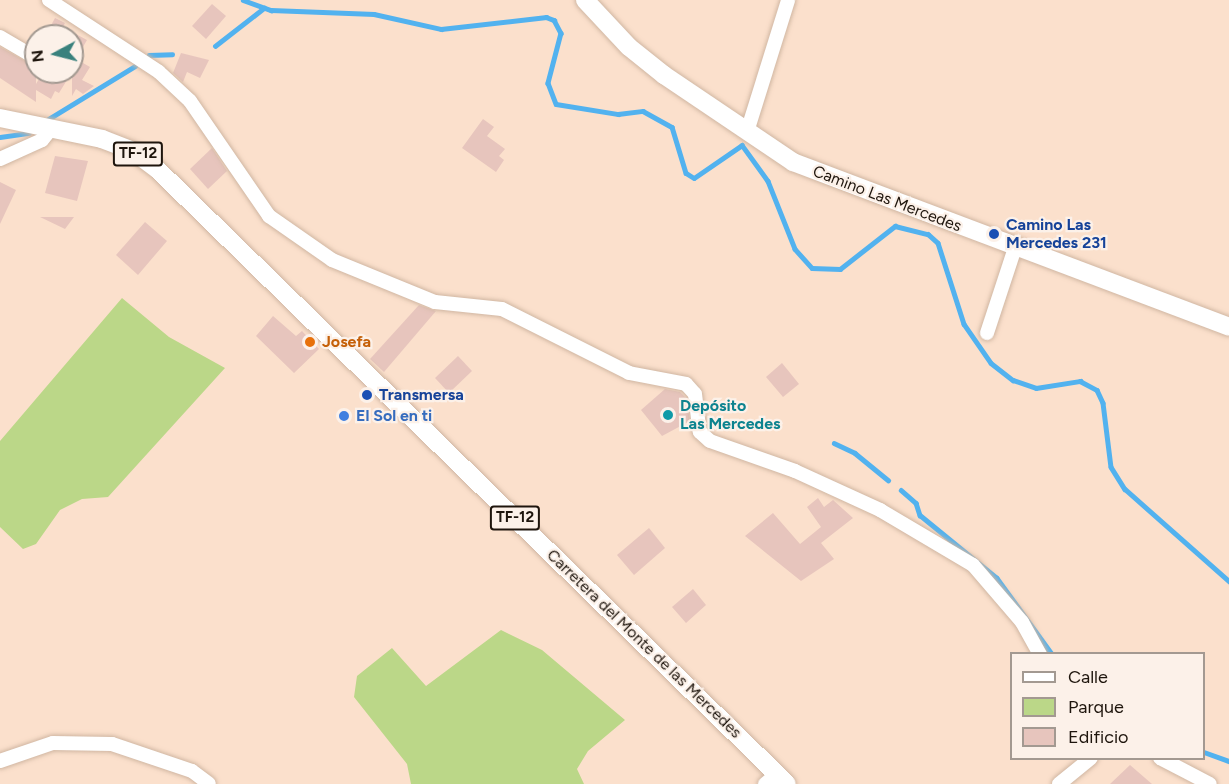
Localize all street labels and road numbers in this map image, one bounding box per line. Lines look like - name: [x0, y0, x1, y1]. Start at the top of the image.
- road number: TF-12: [112, 142, 164, 166]
- street label: Camino Las Mercedes: [810, 162, 964, 236]
- road number: TF-12: [490, 506, 540, 530]
- street label: Carretera del Monte de las Mercedes: [543, 546, 745, 742]

